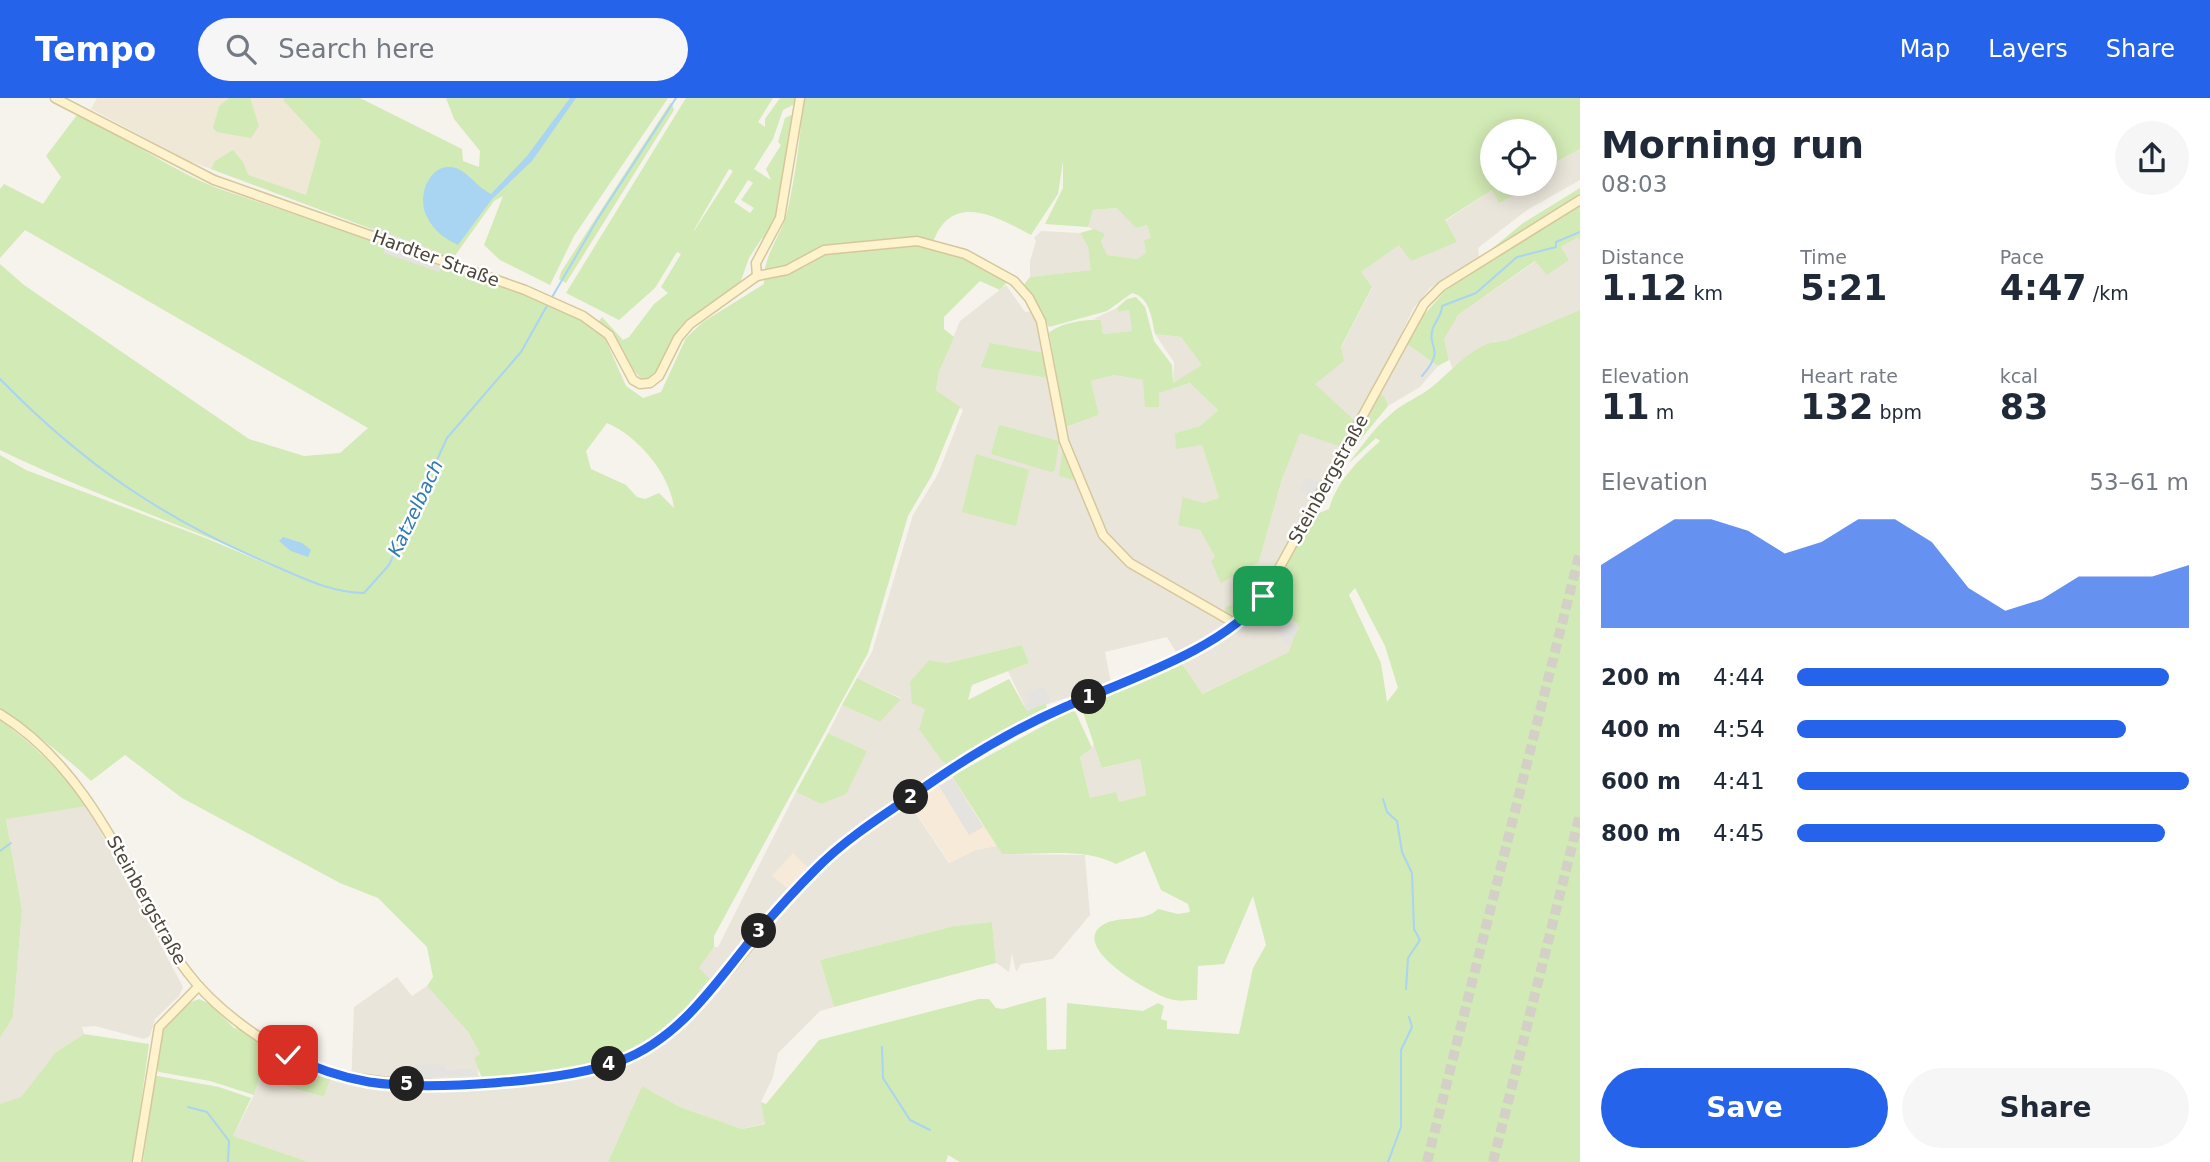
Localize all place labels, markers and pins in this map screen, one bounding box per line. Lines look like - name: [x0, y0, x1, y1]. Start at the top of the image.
- pin: [1233, 566, 1293, 626]
- pin: 1: [1072, 680, 1106, 714]
- pin: 2: [894, 780, 928, 814]
- pin: 3: [742, 914, 776, 948]
- pin: [258, 1025, 318, 1085]
- pin: 4: [592, 1046, 626, 1082]
- pin: 5: [390, 1066, 424, 1102]

